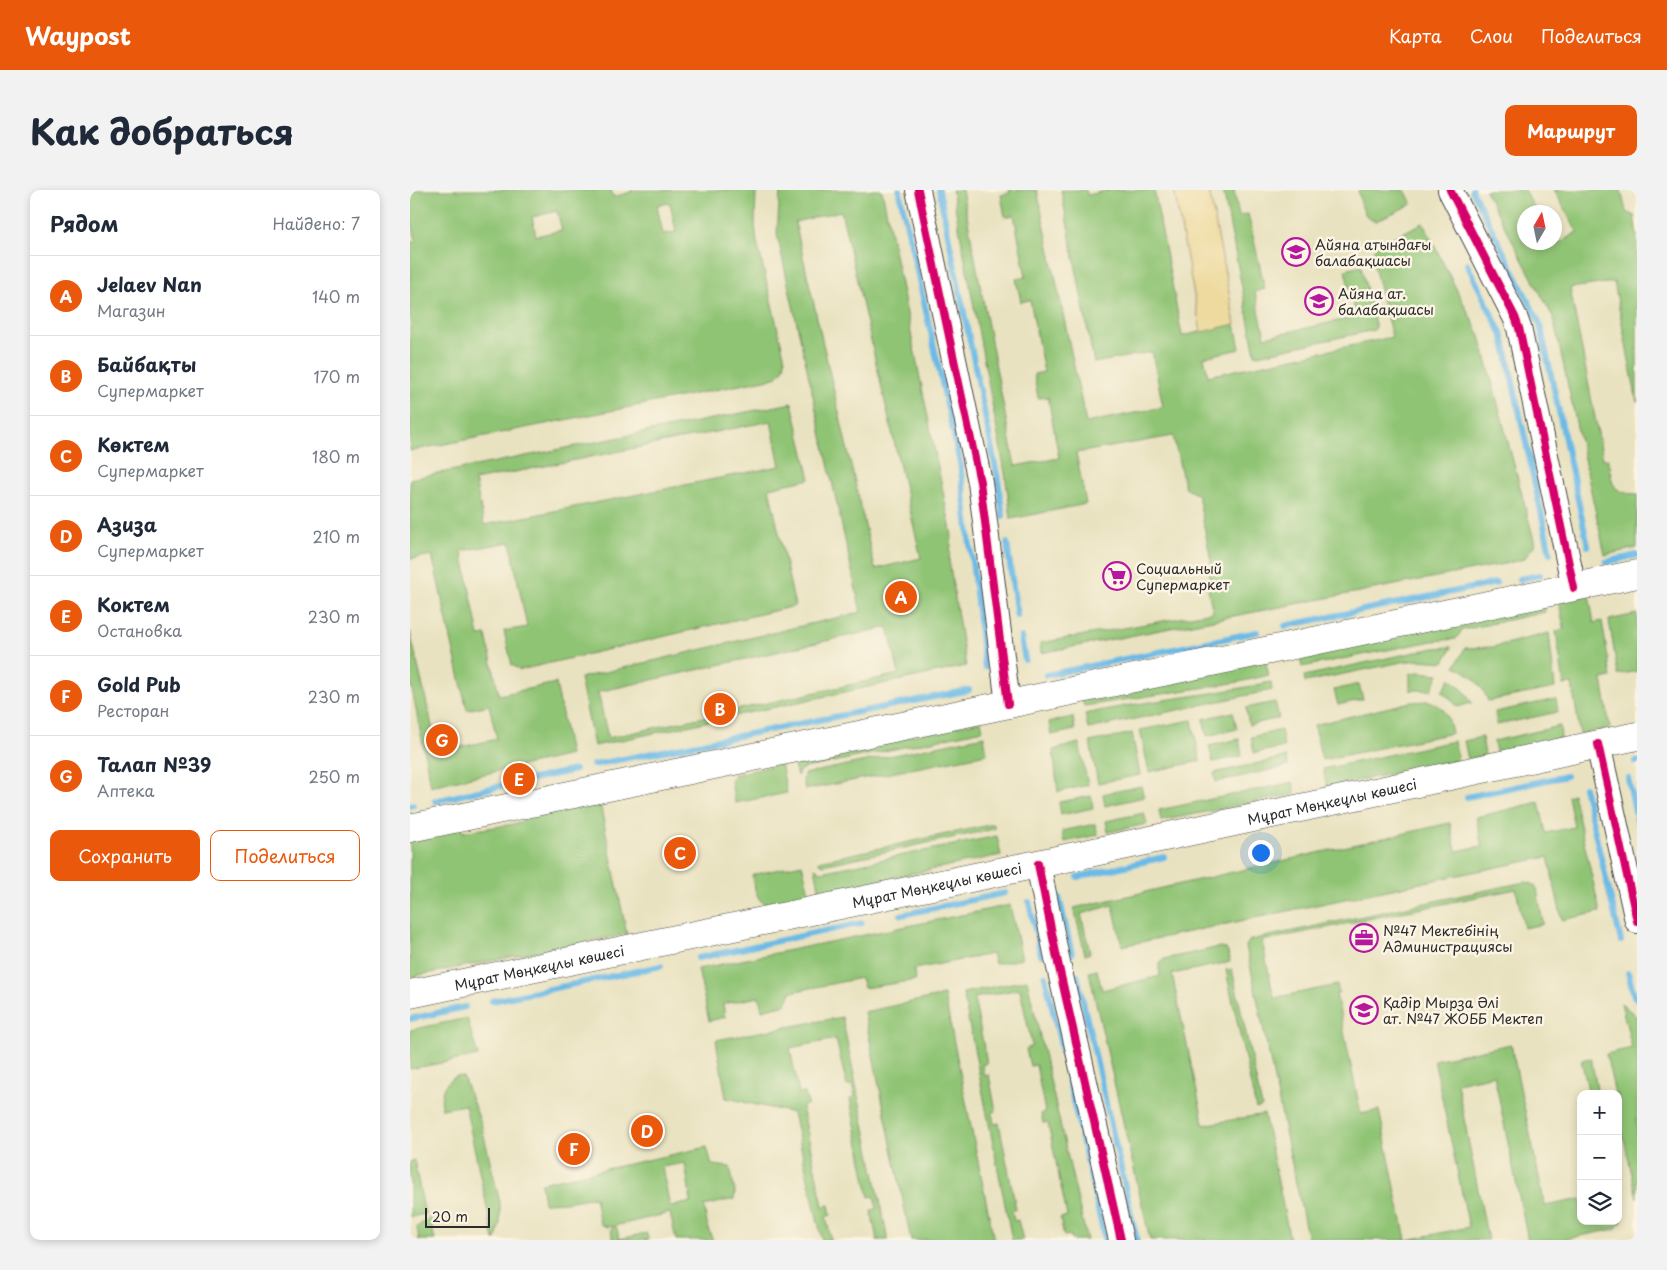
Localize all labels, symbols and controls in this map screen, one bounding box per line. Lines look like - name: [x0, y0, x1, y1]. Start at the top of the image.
- text: Waypost: [25, 17, 131, 53]
- text: Карта: [1389, 22, 1442, 49]
- text: Слои: [1470, 22, 1513, 49]
- text: Поделиться: [1541, 22, 1642, 49]
- text: Как добраться: [30, 104, 294, 157]
- button: Маршрут: [1505, 105, 1637, 156]
- north arrow: [1517, 205, 1562, 250]
- text: Рядом: [50, 207, 118, 239]
- text: Найдено: 7: [273, 211, 360, 235]
- place label: Айяна атындағы балабақшасы: [1315, 234, 1431, 271]
- school or university icon: Айяна атындағы балабақшасы: [1281, 237, 1311, 267]
- text: Jelaev Nan: [97, 270, 202, 298]
- place label: Айяна ат. балабақшасы: [1338, 283, 1434, 320]
- text: A: [60, 284, 72, 308]
- text: 140 m: [312, 284, 360, 308]
- school or university icon: Айяна ат. балабақшасы: [1304, 286, 1334, 316]
- text: Магазин: [97, 298, 166, 322]
- text: Байбақты: [97, 350, 196, 378]
- text: B: [61, 364, 71, 388]
- text: 170 m: [314, 364, 360, 388]
- text: Супермаркет: [97, 378, 204, 402]
- text: Көктем: [97, 430, 170, 458]
- text: C: [60, 444, 72, 468]
- text: 180 m: [312, 444, 360, 468]
- text: Супермаркет: [97, 458, 204, 482]
- text: Азиза: [97, 510, 157, 538]
- text: D: [60, 524, 72, 548]
- text: 210 m: [312, 524, 360, 548]
- text: Супермаркет: [97, 538, 204, 562]
- place label: Социальный Супермаркет: [1136, 558, 1230, 595]
- supermarket icon: Социальный Супермаркет: [1102, 561, 1132, 591]
- pin: A: [885, 578, 917, 616]
- text: Коктем: [97, 590, 170, 618]
- text: E: [61, 604, 71, 628]
- text: 230 m: [308, 604, 360, 628]
- text: Остановка: [97, 618, 182, 642]
- text: Gold Pub: [97, 670, 181, 698]
- text: F: [61, 684, 71, 708]
- text: 230 m: [308, 684, 360, 708]
- pin: B: [704, 690, 736, 728]
- text: Ресторан: [97, 698, 170, 722]
- pin: G: [426, 721, 458, 759]
- text: Талап №39: [97, 750, 211, 778]
- pin: E: [503, 760, 535, 798]
- text: G: [59, 764, 73, 788]
- text: 250 m: [309, 764, 360, 788]
- street label: Мұрат Мөңкеұлы көшесі: [1245, 773, 1419, 829]
- text: Аптека: [97, 778, 154, 802]
- button: Сохранить: [50, 830, 200, 881]
- button: Поделиться: [210, 830, 360, 881]
- pin: C: [664, 834, 696, 872]
- your location: [1248, 840, 1274, 866]
- street label: Мұрат Мөңкеұлы көшесі: [850, 857, 1024, 913]
- place label: №47 Мектебінің Администрациясы: [1383, 920, 1513, 957]
- office icon: №47 Мектебінің Администрациясы: [1349, 923, 1379, 953]
- street label: Мұрат Мөңкеұлы көшесі: [452, 939, 626, 995]
- place label: Қадір Мырза Әлі ат. №47 ЖОББ Мектеп: [1383, 992, 1543, 1029]
- school or university icon: Қадір Мырза Әлі ат. №47 ЖОББ Мектеп: [1349, 995, 1379, 1025]
- map controls: [1577, 1090, 1622, 1225]
- button: +: [1577, 1090, 1622, 1135]
- pin: D: [631, 1112, 663, 1150]
- pin: F: [558, 1130, 590, 1168]
- button: −: [1577, 1135, 1622, 1180]
- button: layers: [1577, 1180, 1622, 1225]
- scale bar: [425, 1205, 490, 1228]
- text: 20 m: [432, 1206, 468, 1227]

